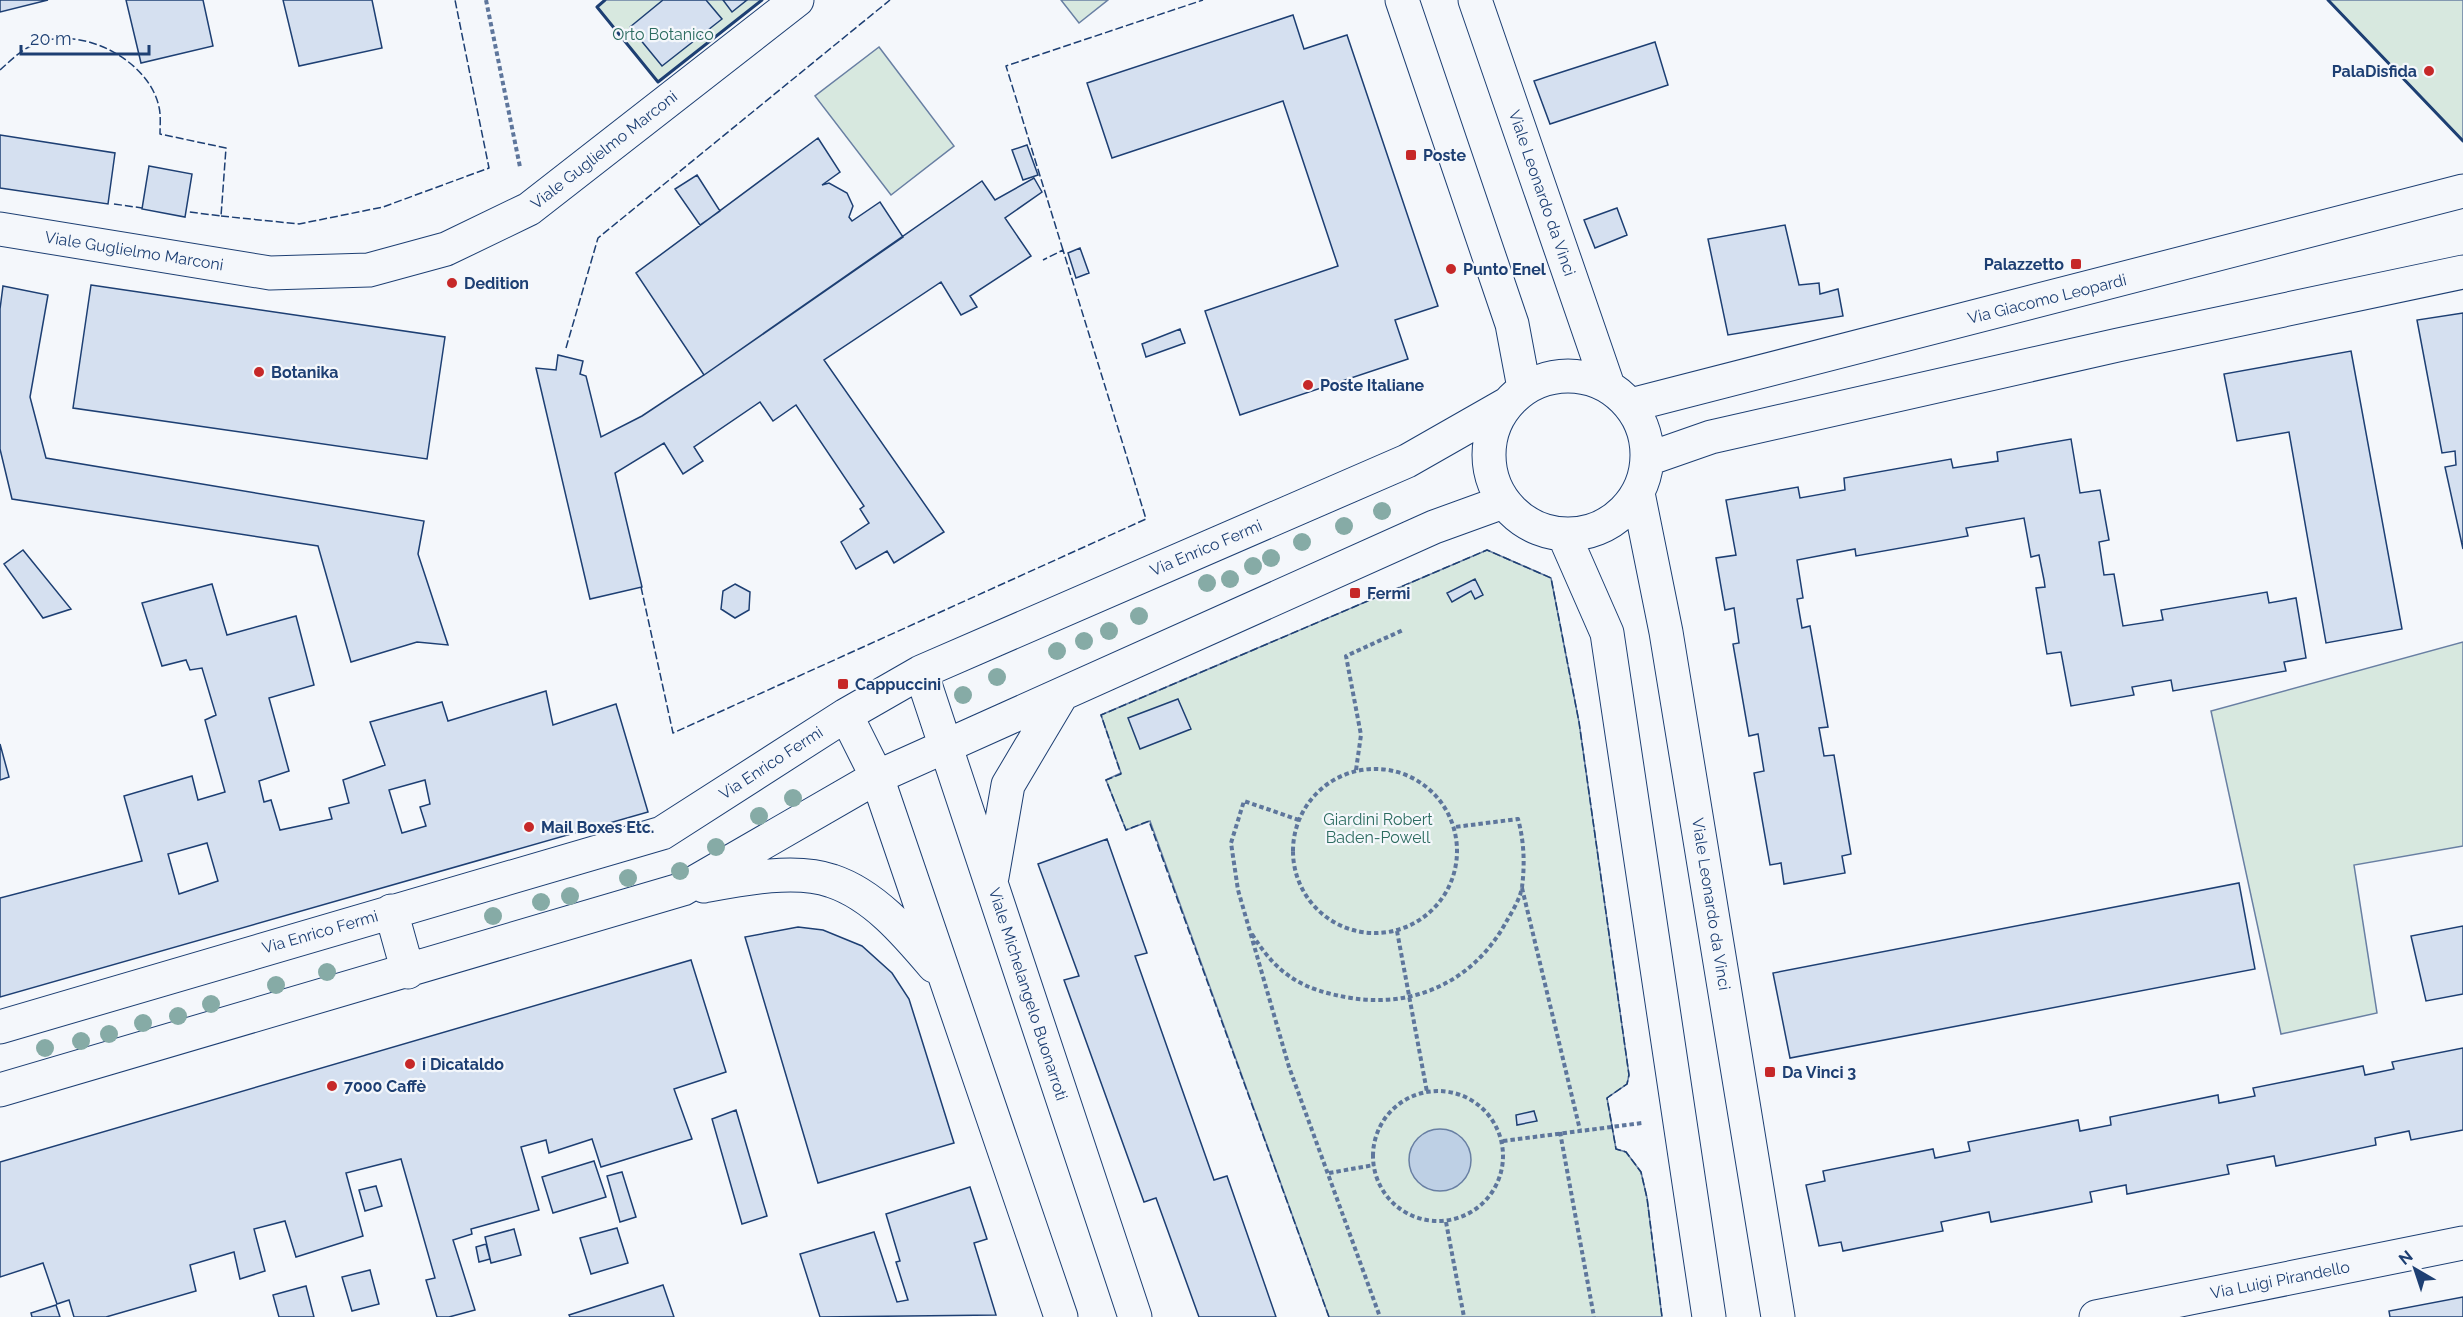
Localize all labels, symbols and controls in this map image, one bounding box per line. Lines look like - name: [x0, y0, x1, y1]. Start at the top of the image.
- scale bar: [21, 18, 148, 56]
- park label: Orto Botanico: [612, 25, 714, 44]
- text: 20 m: [30, 28, 72, 49]
- place label: PalaDisfida: [2332, 62, 2417, 81]
- marker: PalaDisfida: [2422, 64, 2436, 78]
- street label: Viale Guglielmo Marconi: [527, 87, 681, 213]
- street label: Viale Leonardo da Vinci: [1505, 108, 1579, 278]
- place label: Poste: [1423, 146, 1466, 165]
- marker: Poste: [1404, 148, 1418, 162]
- street label: Viale Guglielmo Marconi: [43, 227, 225, 275]
- place label: Palazzetto: [1984, 255, 2064, 274]
- marker: Palazzetto: [2069, 257, 2083, 271]
- place label: Punto Enel: [1463, 260, 1547, 279]
- marker: Punto Enel: [1444, 262, 1458, 276]
- street label: Via Giacomo Leopardi: [1966, 270, 2128, 328]
- place label: Dedition: [464, 274, 529, 293]
- marker: Dedition: [445, 276, 459, 290]
- place label: Botanika: [271, 363, 339, 382]
- marker: Botanika: [252, 365, 266, 379]
- place label: Poste Italiane: [1320, 376, 1425, 395]
- marker: Poste Italiane: [1301, 378, 1315, 392]
- street label: Via Enrico Fermi: [1147, 516, 1265, 580]
- place label: Fermi: [1367, 584, 1410, 603]
- marker: Fermi: [1348, 586, 1362, 600]
- place label: Cappuccini: [855, 675, 941, 694]
- marker: Cappuccini: [836, 677, 850, 691]
- street label: Via Enrico Fermi: [716, 722, 826, 804]
- park label: Giardini Robert Baden-Powell: [1323, 810, 1433, 847]
- street label: Viale Leonardo da Vinci: [1688, 817, 1734, 991]
- place label: Mail Boxes Etc.: [541, 818, 654, 837]
- marker: Mail Boxes Etc.: [522, 820, 536, 834]
- street label: Viale Michelangelo Buonarroti: [985, 885, 1071, 1103]
- street label: Via Enrico Fermi: [260, 906, 380, 958]
- place label: i Dicataldo: [422, 1055, 504, 1074]
- marker: i Dicataldo: [403, 1057, 417, 1071]
- place label: Da Vinci 3: [1782, 1063, 1856, 1082]
- marker: Da Vinci 3: [1763, 1065, 1777, 1079]
- place label: 7000 Caffè: [344, 1077, 427, 1096]
- marker: 7000 Caffè: [325, 1079, 339, 1093]
- north arrow: [2385, 1239, 2445, 1299]
- text: N: [2395, 1247, 2417, 1269]
- street label: Via Luigi Pirandello: [2209, 1257, 2351, 1303]

